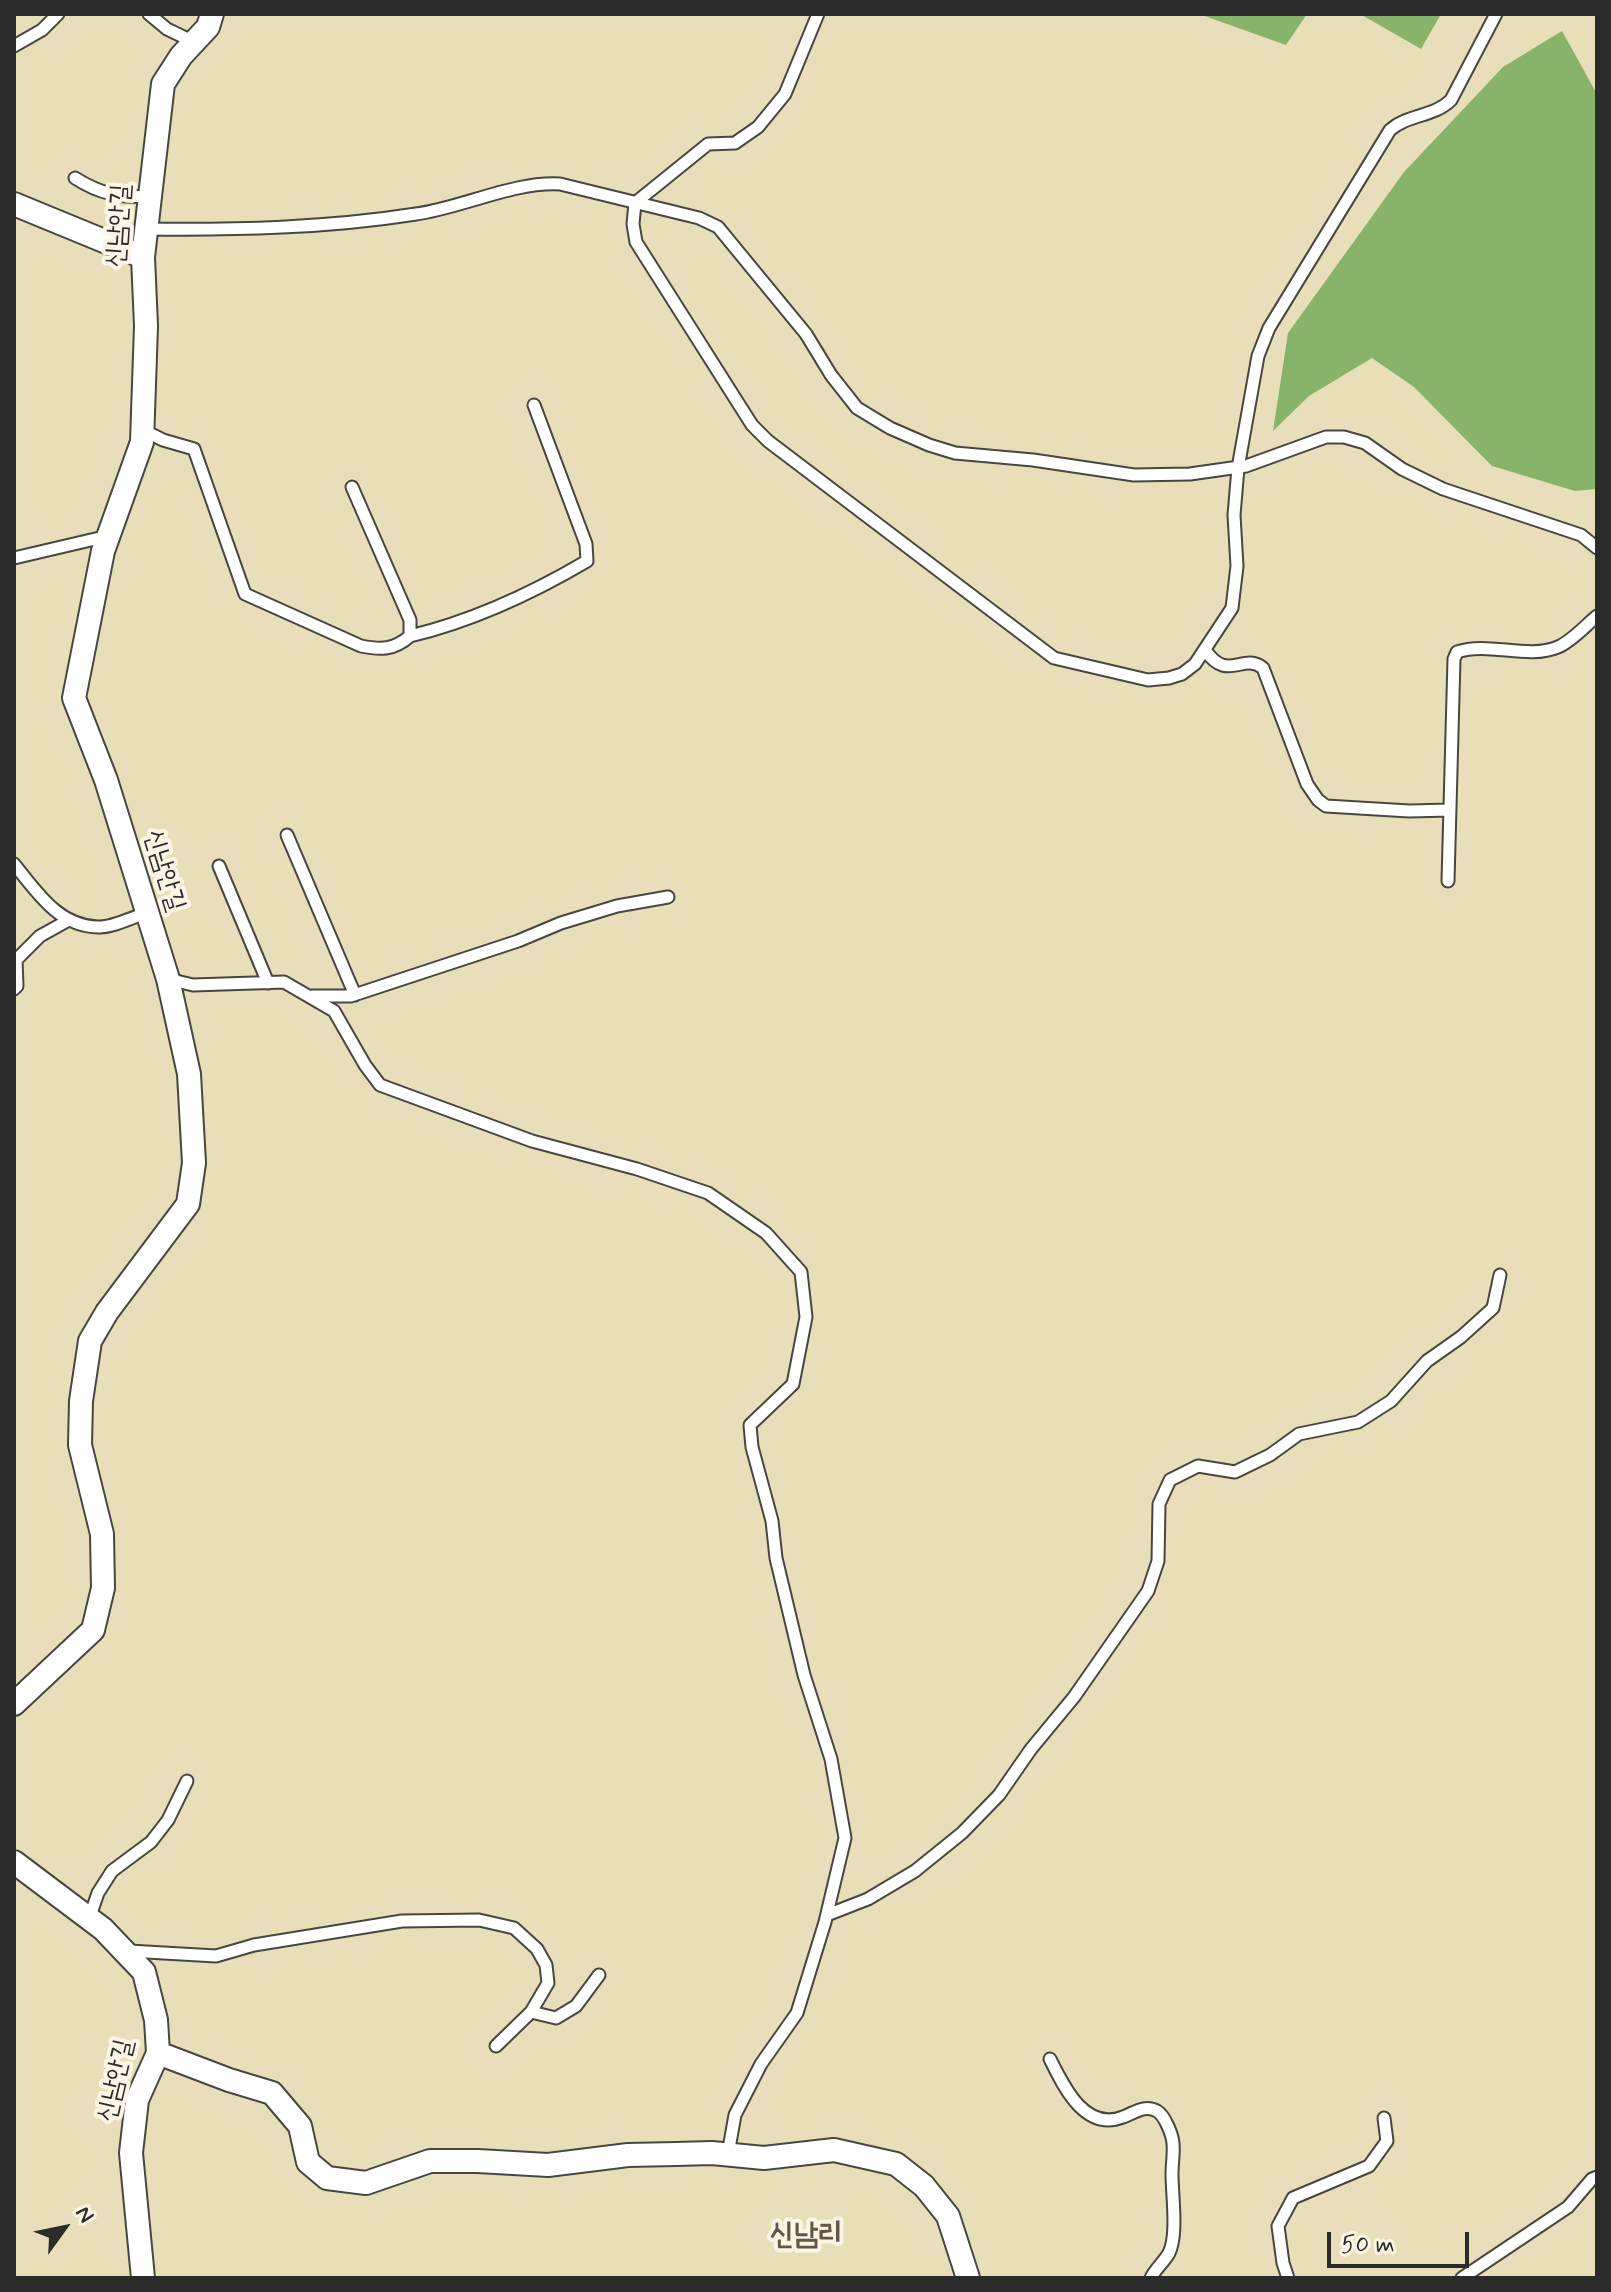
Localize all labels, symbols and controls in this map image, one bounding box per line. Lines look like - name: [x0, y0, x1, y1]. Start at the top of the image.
- street label: 신남안길: [102, 183, 138, 269]
- street label: 신남안길: [136, 826, 190, 916]
- street label: 신남안길: [92, 2037, 142, 2125]
- north arrow: [24, 2188, 104, 2268]
- text: N: [68, 2201, 100, 2229]
- scale bar: [1331, 2216, 1473, 2266]
- district label: 신남리: [770, 2219, 842, 2255]
- text: 50 m: [1341, 2230, 1395, 2261]

